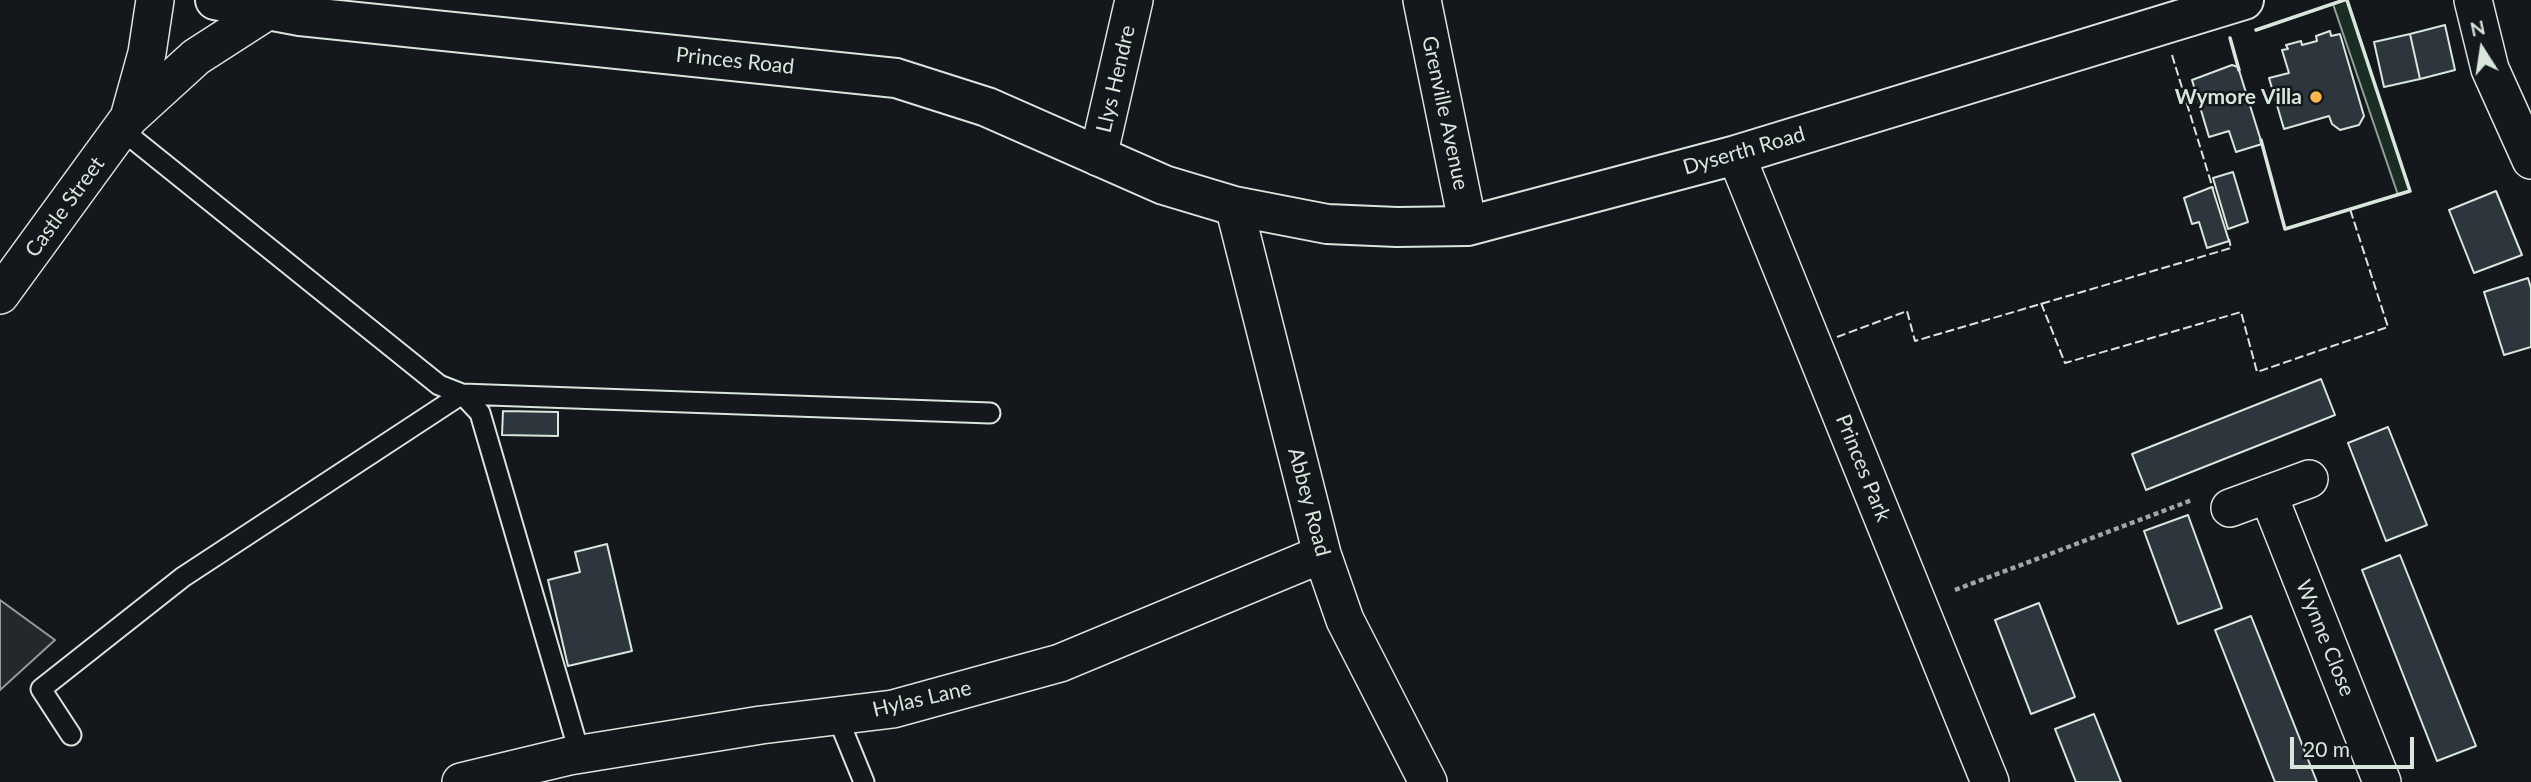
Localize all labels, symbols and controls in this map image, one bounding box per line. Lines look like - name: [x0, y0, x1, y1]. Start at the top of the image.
- north arrow: [2447, 14, 2517, 84]
- text: N: [2468, 15, 2487, 41]
- street label: Llys Hendre: [1091, 23, 1141, 135]
- street label: Grenville Avenue: [1416, 34, 1474, 192]
- street label: Princes Road: [675, 42, 795, 80]
- place label: Wymore Villa: [2175, 84, 2302, 110]
- marker: Wymore Villa: [2308, 89, 2324, 105]
- street label: Dyserth Road: [1680, 122, 1808, 180]
- street label: Castle Street: [20, 152, 110, 262]
- street label: Princes Park: [1830, 411, 1896, 525]
- street label: Abbey Road: [1282, 445, 1336, 559]
- street label: Wynne Close: [2290, 576, 2360, 700]
- street label: Hylas Lane: [870, 675, 974, 723]
- scale bar: [2293, 722, 2417, 766]
- text: 20 m: [2303, 736, 2350, 761]

